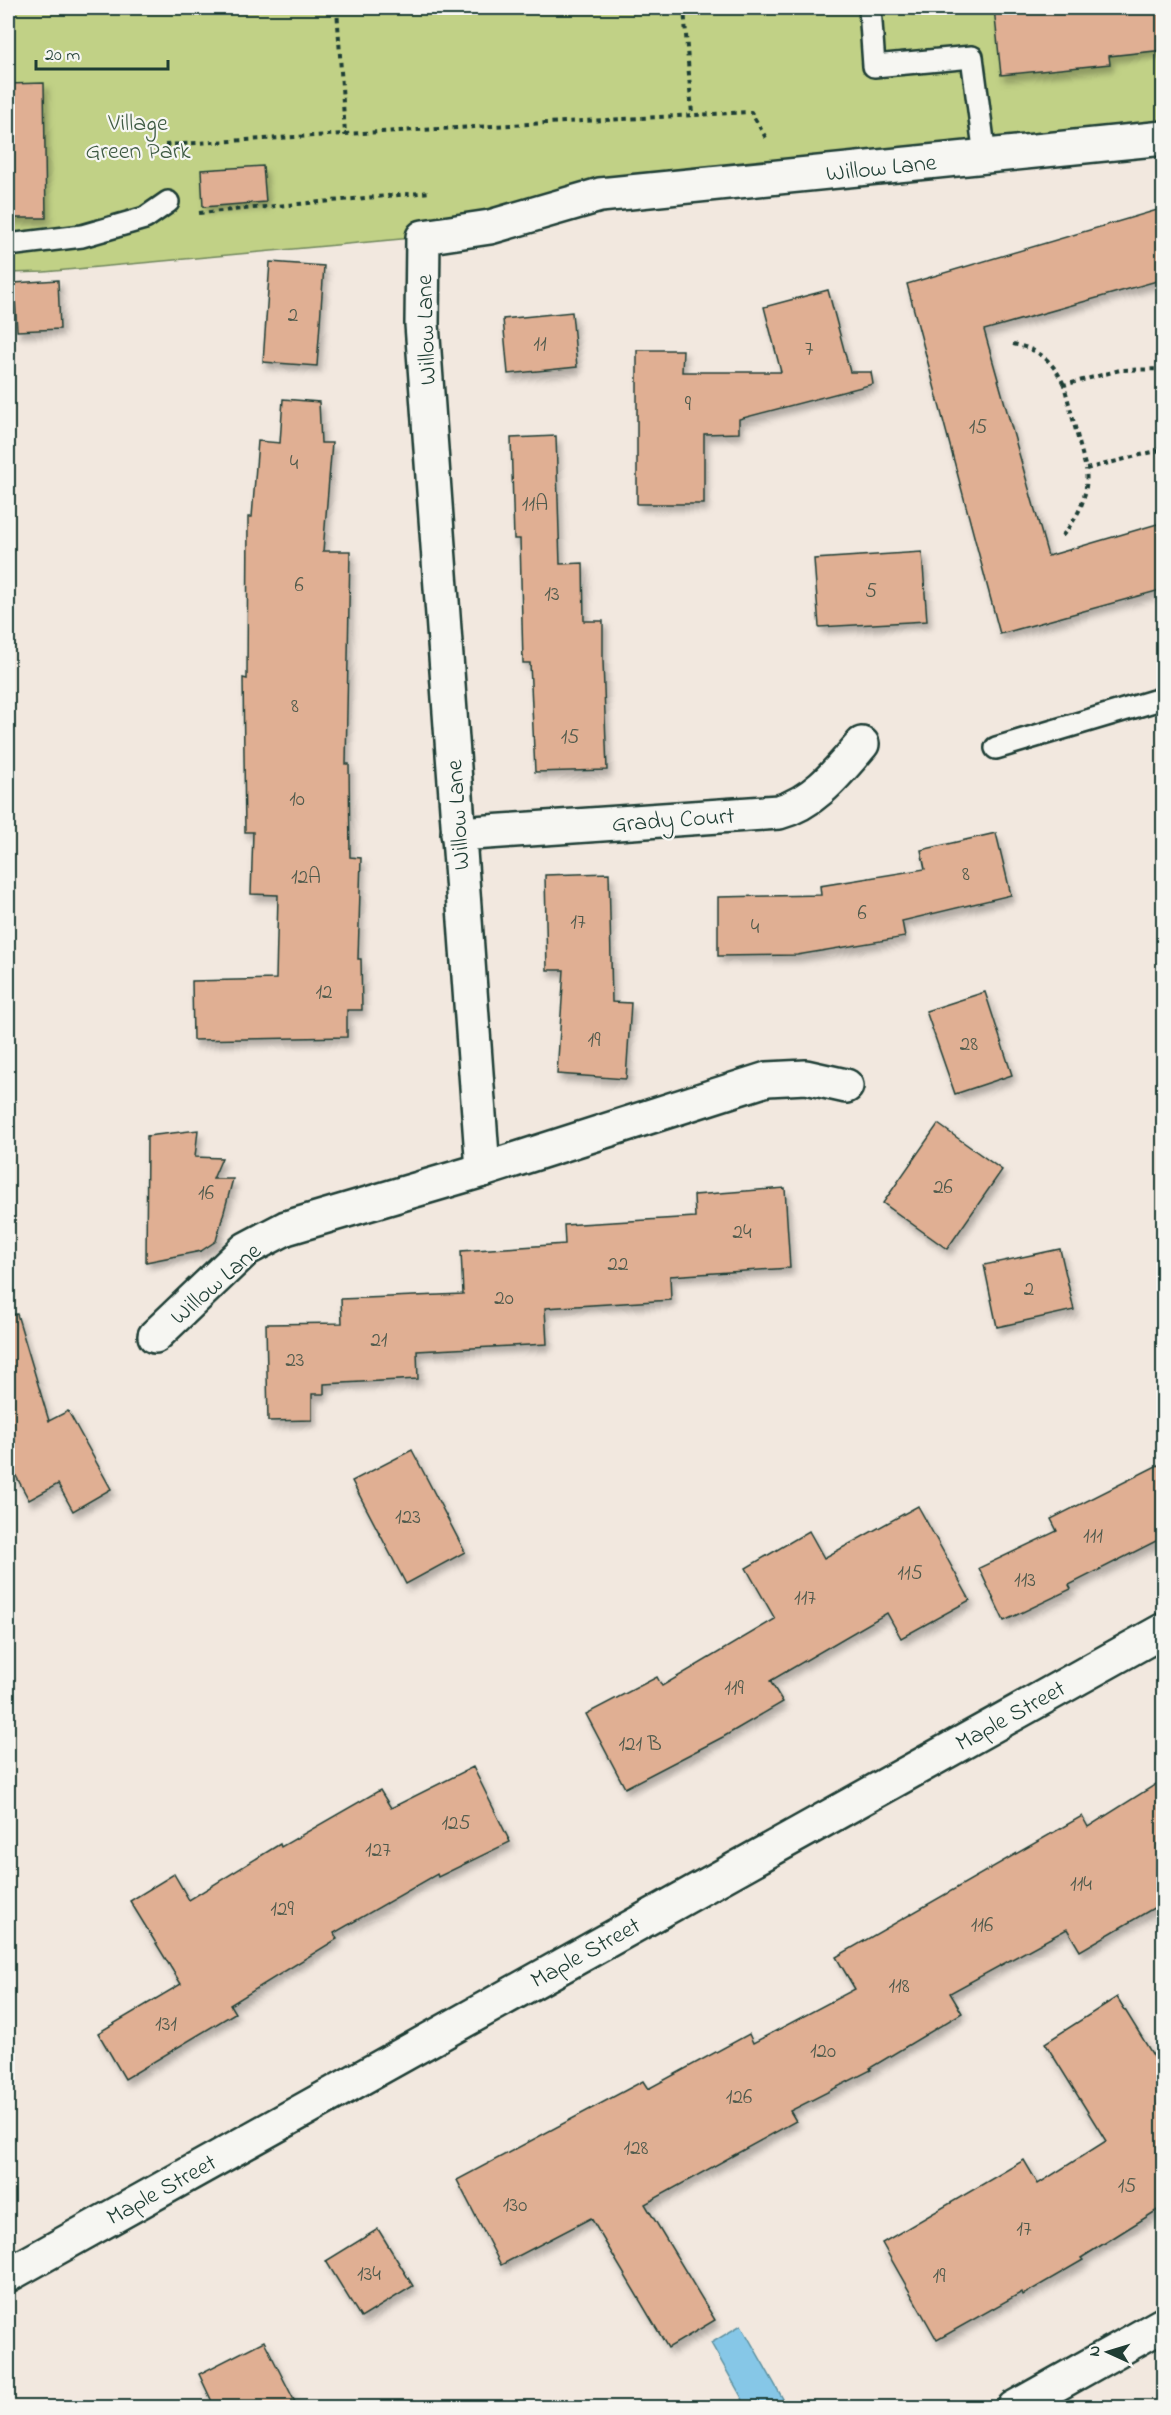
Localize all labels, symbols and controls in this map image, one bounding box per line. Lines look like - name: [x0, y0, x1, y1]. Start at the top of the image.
- scale bar: [36, 33, 168, 71]
- text: 20 m: [45, 43, 80, 69]
- park label: Village Green Park: [85, 107, 191, 170]
- street label: Willow Lane: [824, 146, 938, 193]
- street label: Willow Lane: [408, 274, 447, 386]
- house number: 2: [288, 301, 298, 331]
- house number: 11: [533, 330, 547, 360]
- house number: 7: [805, 335, 814, 365]
- house number: 9: [685, 390, 692, 420]
- house number: 15: [969, 413, 987, 443]
- house number: 4: [290, 449, 299, 479]
- house number: 11A: [522, 490, 548, 520]
- house number: 6: [294, 571, 304, 601]
- house number: 5: [865, 577, 877, 607]
- house number: 13: [544, 580, 560, 610]
- house number: 8: [291, 692, 299, 722]
- house number: 15: [561, 723, 579, 753]
- street label: Willow Lane: [438, 758, 481, 871]
- house number: 10: [289, 785, 305, 815]
- street label: Grady Court: [611, 800, 736, 844]
- house number: 8: [962, 860, 970, 890]
- house number: 12A: [291, 863, 321, 893]
- house number: 6: [857, 899, 867, 929]
- house number: 17: [570, 908, 586, 938]
- house number: 4: [751, 913, 760, 943]
- house number: 12: [315, 978, 333, 1008]
- house number: 19: [588, 1026, 601, 1056]
- house number: 28: [960, 1030, 978, 1060]
- house number: 26: [933, 1173, 953, 1203]
- house number: 16: [198, 1179, 214, 1209]
- house number: 24: [732, 1218, 752, 1248]
- street label: Willow Lane: [163, 1235, 270, 1334]
- house number: 22: [608, 1250, 628, 1280]
- house number: 2: [1024, 1275, 1034, 1305]
- house number: 20: [494, 1284, 514, 1314]
- house number: 21: [370, 1326, 388, 1356]
- house number: 23: [285, 1346, 305, 1376]
- house number: 123: [395, 1503, 421, 1533]
- house number: 111: [1083, 1522, 1103, 1552]
- house number: 115: [897, 1559, 923, 1589]
- house number: 113: [1014, 1566, 1036, 1596]
- house number: 117: [794, 1584, 816, 1614]
- street label: Maple Street: [950, 1673, 1073, 1762]
- house number: 119: [724, 1674, 745, 1704]
- house number: 121 B: [618, 1730, 662, 1760]
- house number: 125: [441, 1809, 471, 1839]
- house number: 127: [365, 1836, 391, 1866]
- house number: 114: [1070, 1870, 1092, 1900]
- house number: 129: [270, 1895, 294, 1925]
- street label: Maple Street: [525, 1910, 648, 1999]
- house number: 116: [971, 1911, 993, 1941]
- house number: 118: [888, 1972, 910, 2002]
- house number: 131: [155, 2010, 177, 2040]
- house number: 120: [810, 2037, 836, 2067]
- house number: 126: [726, 2083, 752, 2113]
- house number: 128: [624, 2134, 649, 2164]
- street label: Maple Street: [101, 2147, 224, 2236]
- house number: 15: [1118, 2172, 1136, 2202]
- house number: 130: [503, 2191, 527, 2221]
- house number: 17: [1016, 2215, 1032, 2245]
- house number: 134: [357, 2260, 381, 2290]
- house number: 19: [933, 2262, 946, 2292]
- north arrow: [1078, 2322, 1138, 2382]
- text: N: [1083, 2345, 1107, 2357]

